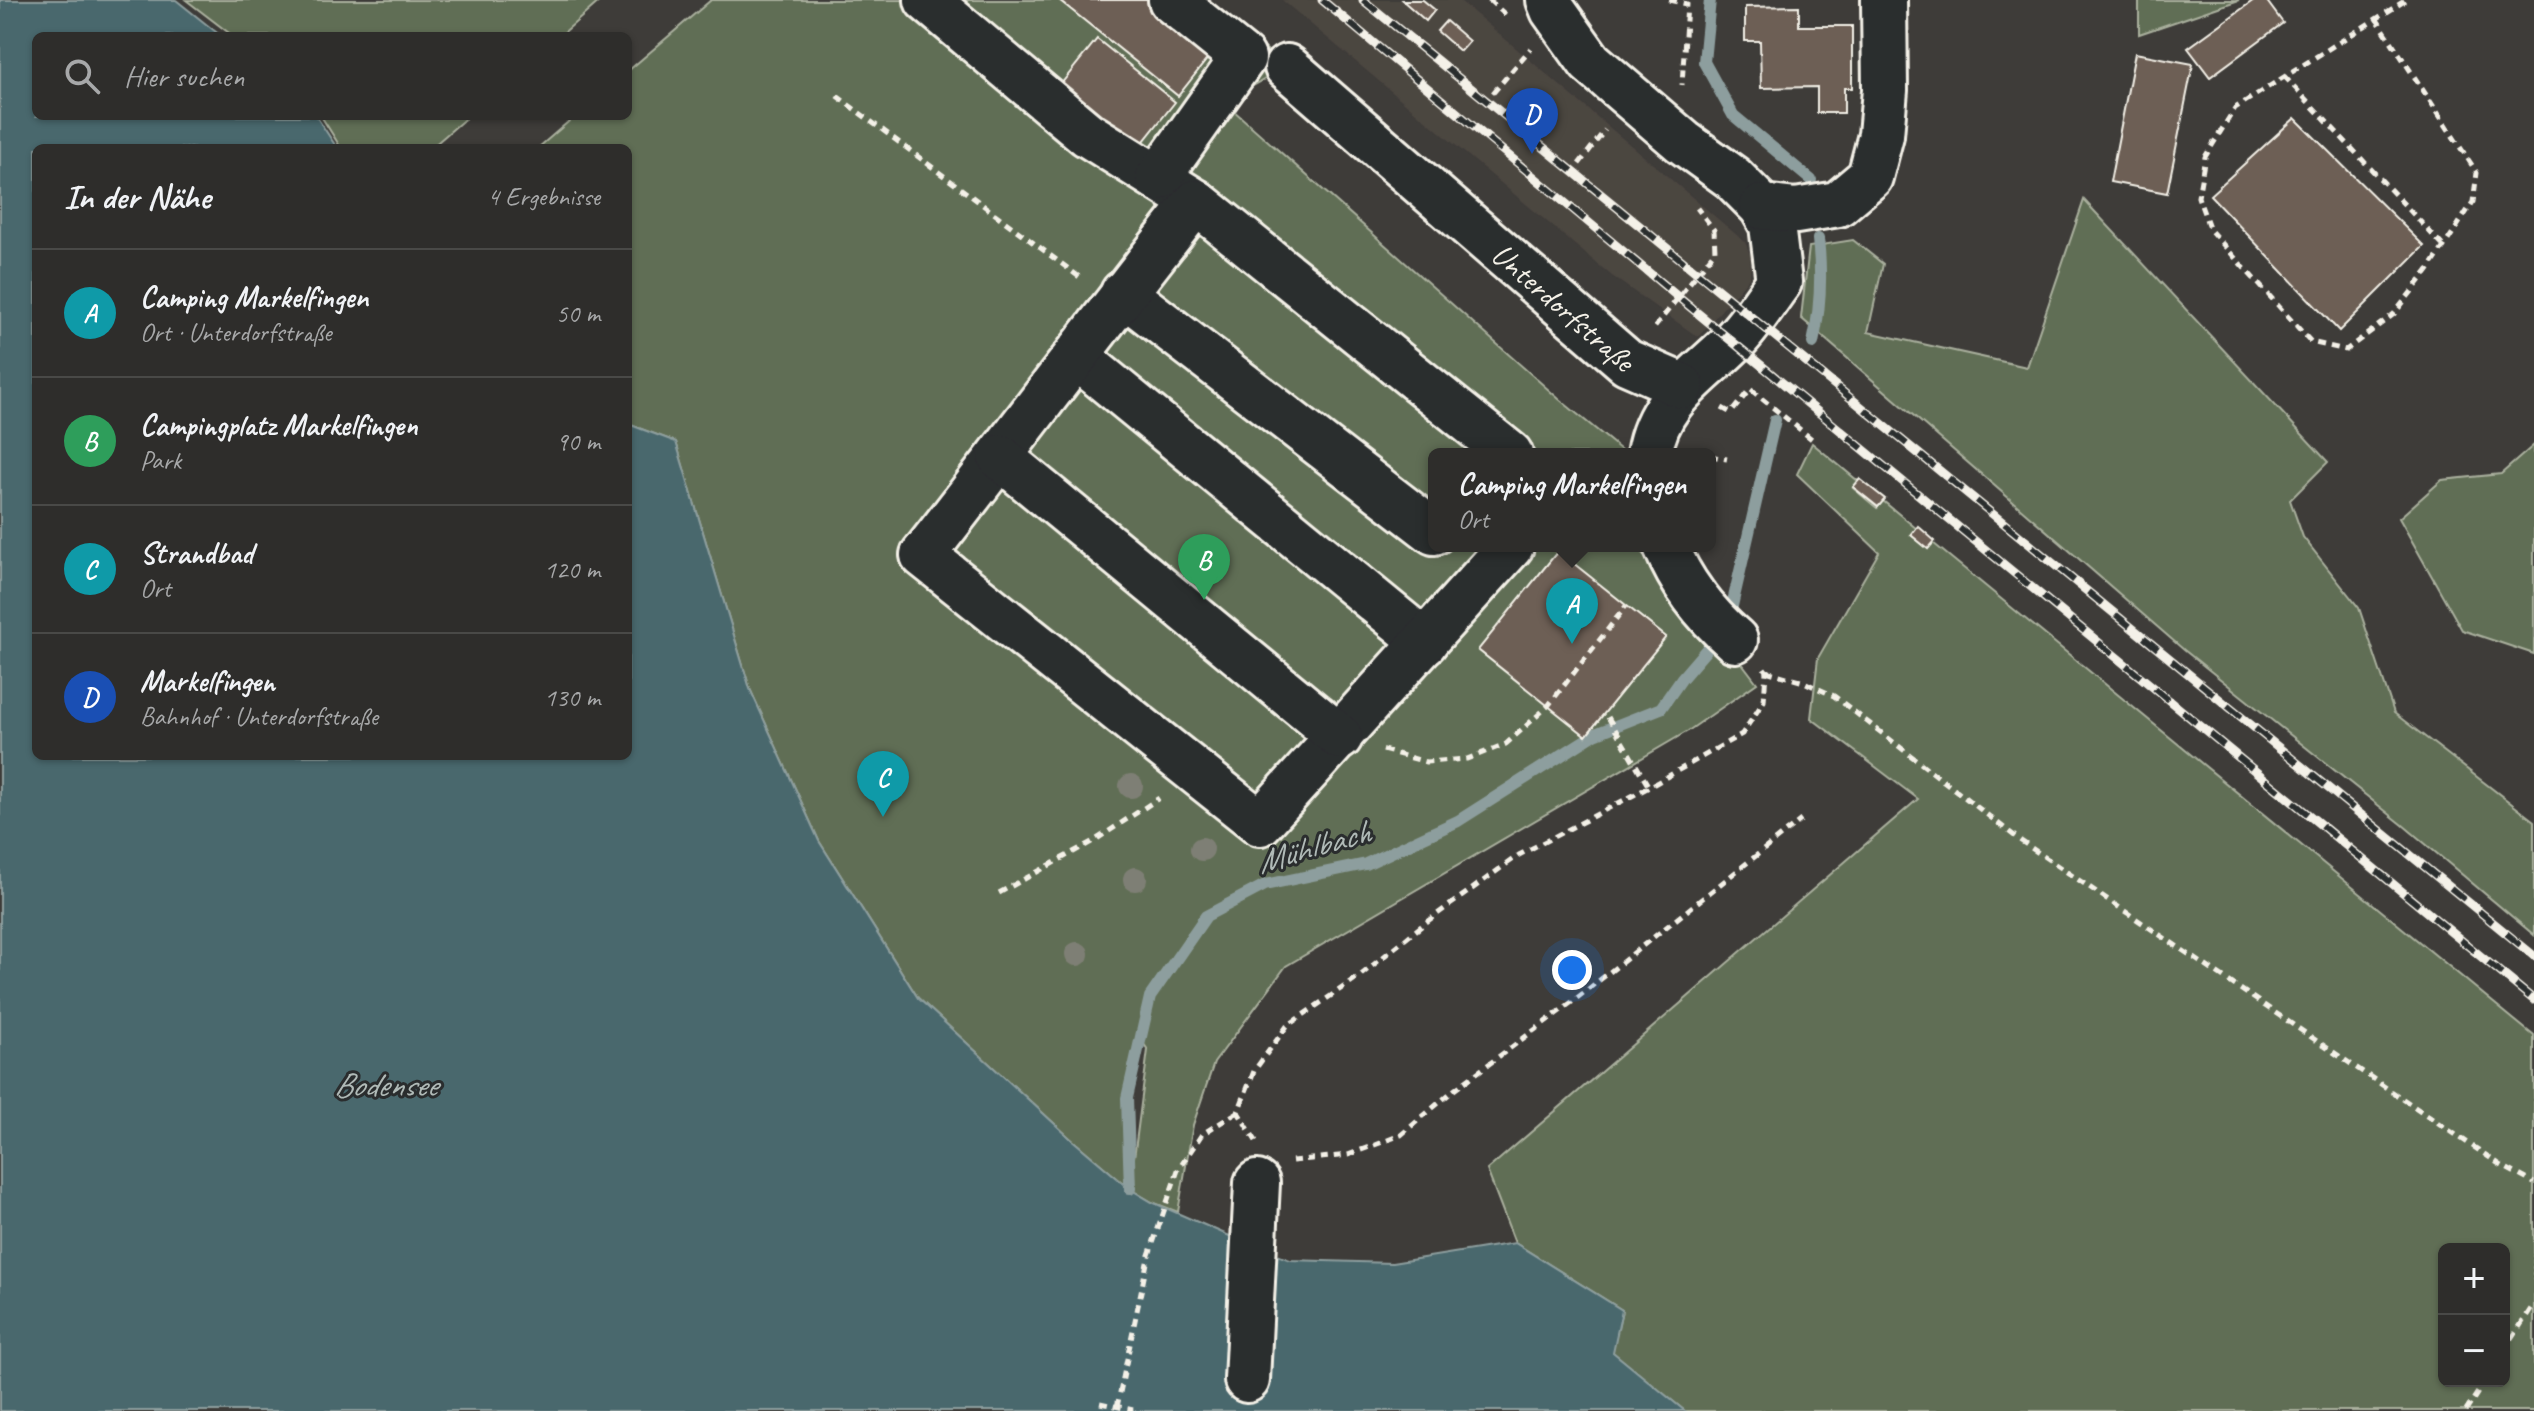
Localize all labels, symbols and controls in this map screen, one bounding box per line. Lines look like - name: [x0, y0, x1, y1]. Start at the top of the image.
- search box: [32, 32, 632, 120]
- icon: search: [60, 54, 104, 98]
- text: Hier suchen: [124, 57, 244, 95]
- pin: D: [1506, 88, 1558, 154]
- text: In der Nähe: [64, 175, 210, 218]
- text: 4 Ergebnisse: [487, 180, 600, 213]
- street label: Unterdorfstraße: [1483, 234, 1645, 382]
- text: Camping Markelfingen: [140, 278, 368, 316]
- text: A: [83, 297, 97, 330]
- text: 50 m: [556, 297, 600, 330]
- text: Ort · Unterdorfstraße: [140, 316, 332, 349]
- text: Campingplatz Markelfingen: [140, 406, 417, 444]
- text: B: [83, 425, 97, 458]
- text: 90 m: [556, 425, 600, 458]
- text: Park: [140, 444, 181, 477]
- popup: [1428, 448, 1716, 552]
- text: Camping Markelfingen: [1458, 465, 1686, 503]
- text: Ort: [1458, 503, 1489, 536]
- text: Strandbad: [140, 534, 253, 572]
- pin: B: [1178, 534, 1230, 600]
- text: C: [84, 553, 96, 586]
- text: 120 m: [544, 553, 600, 586]
- text: Ort: [140, 572, 171, 605]
- pin: A: [1546, 578, 1598, 644]
- text: Markelfingen: [140, 662, 275, 700]
- text: D: [82, 681, 98, 714]
- text: 130 m: [544, 681, 600, 714]
- text: Bahnhof · Unterdorfstraße: [140, 700, 378, 733]
- pin: C: [857, 751, 909, 817]
- water label: Mühlbach: [1252, 809, 1377, 883]
- your location: [1552, 950, 1592, 990]
- water label: Bodensee: [333, 1063, 441, 1106]
- map controls: [2438, 1243, 2510, 1387]
- button: +: [2438, 1243, 2510, 1315]
- button: −: [2438, 1315, 2510, 1387]

